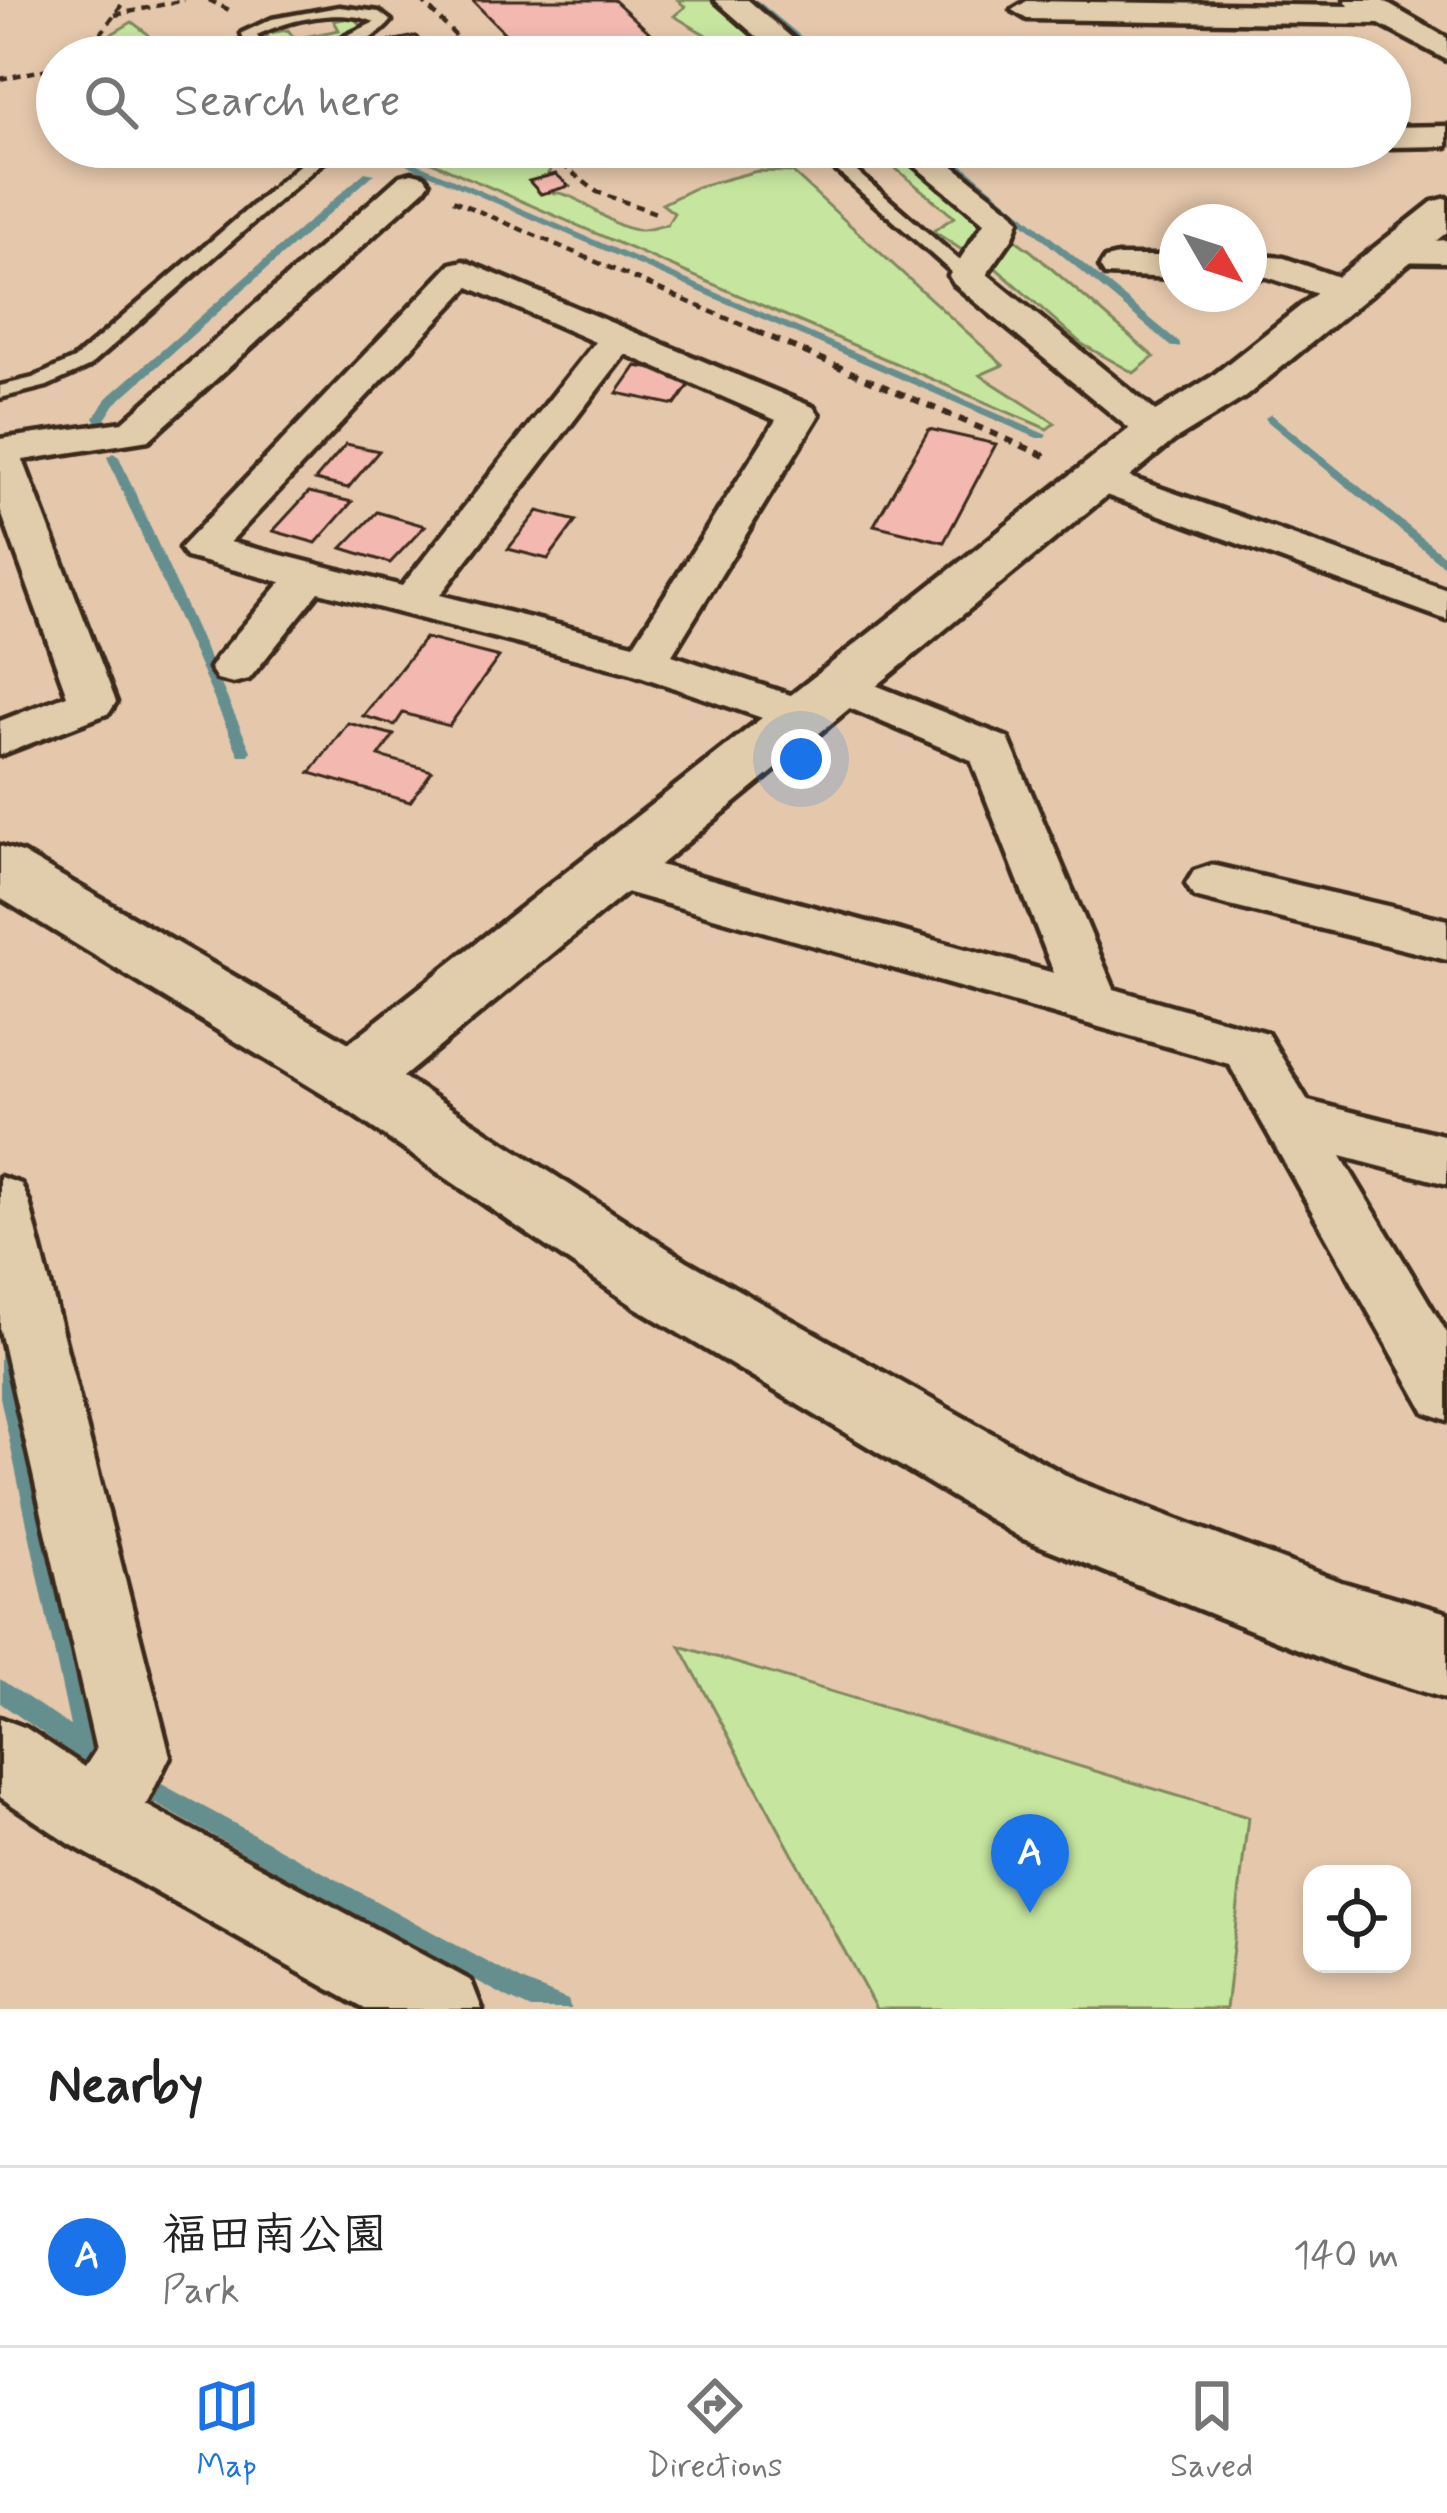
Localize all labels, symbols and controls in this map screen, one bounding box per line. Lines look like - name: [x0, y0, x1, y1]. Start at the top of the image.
- search box: [36, 36, 1411, 168]
- icon: search: [78, 69, 144, 135]
- text: Search here: [174, 73, 401, 132]
- north arrow: [1159, 204, 1267, 312]
- your location: [771, 729, 831, 789]
- pin: A: [991, 1814, 1069, 1913]
- map controls: [1303, 1865, 1411, 1973]
- button: locate: [1303, 1865, 1411, 1973]
- text: Nearby: [48, 2054, 203, 2120]
- text: 福田南公園: [162, 2207, 387, 2266]
- text: A: [74, 2231, 100, 2282]
- text: 140 m: [1293, 2231, 1399, 2282]
- text: Park: [162, 2266, 240, 2317]
- tab: Map: [194, 2373, 260, 2489]
- tab: Directions: [647, 2373, 783, 2489]
- tab: Saved: [1170, 2373, 1253, 2489]

